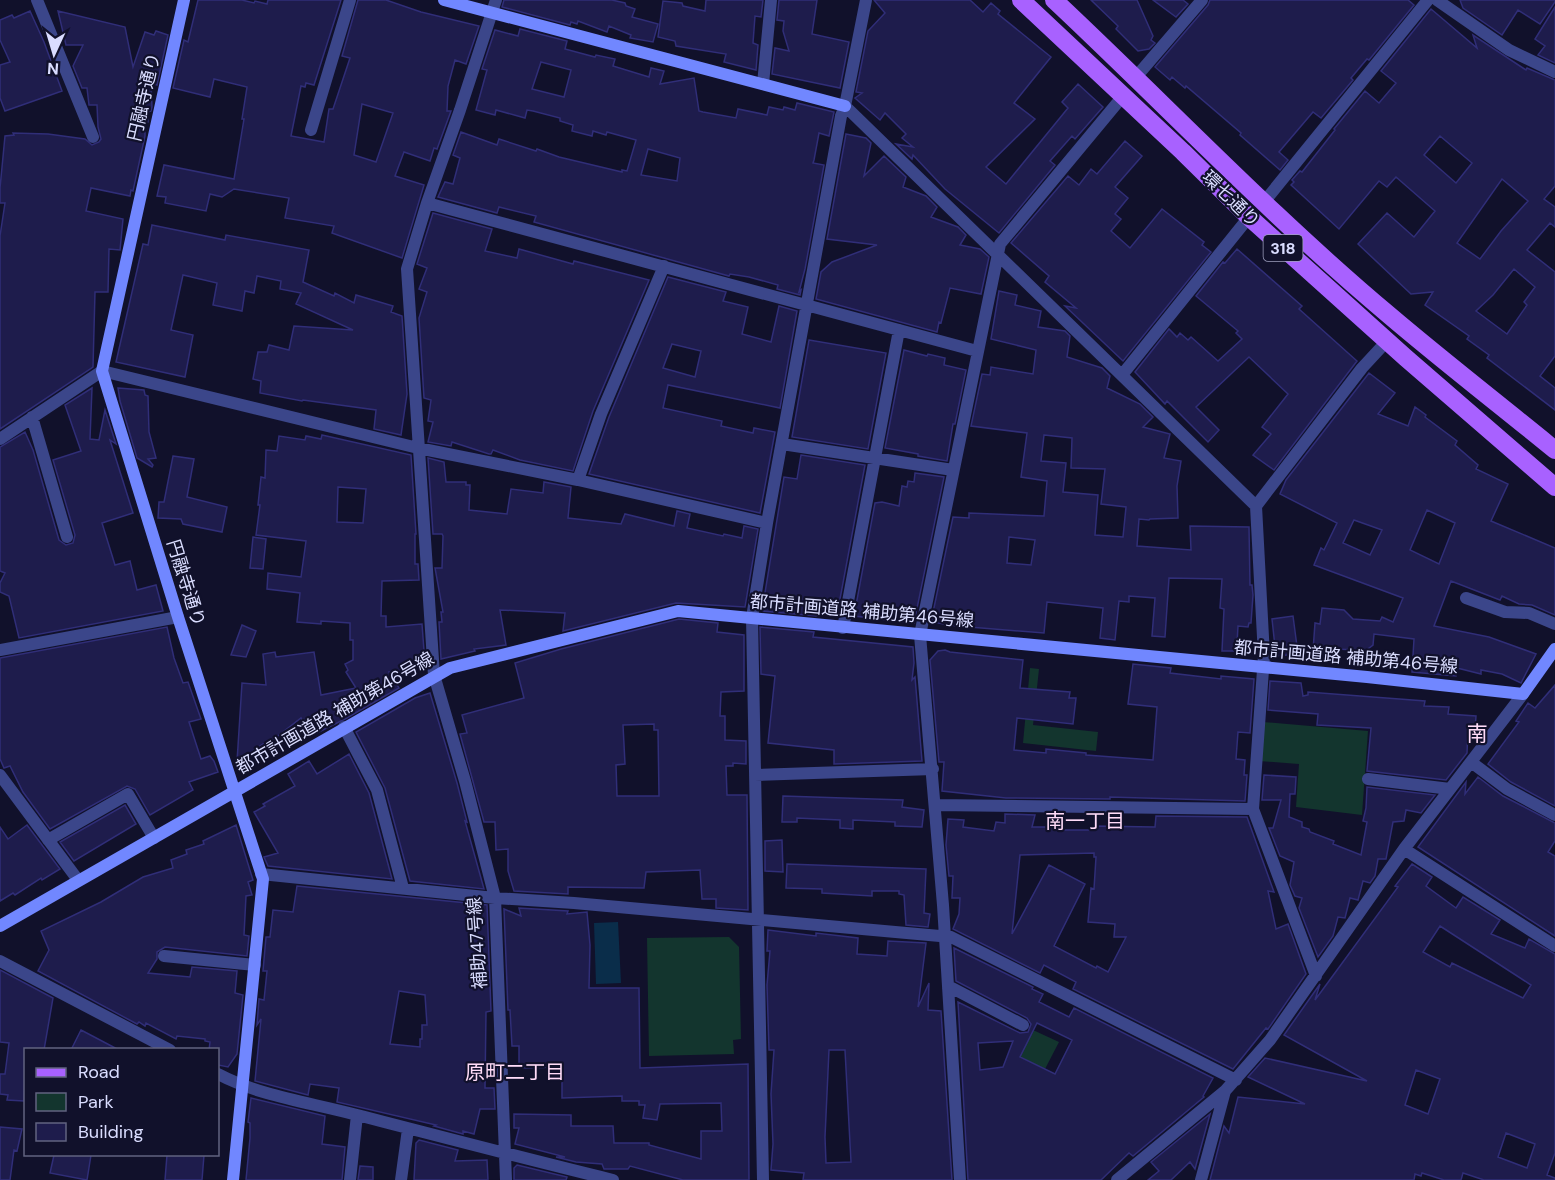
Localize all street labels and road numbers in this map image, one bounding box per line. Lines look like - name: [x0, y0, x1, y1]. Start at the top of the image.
- street label: 円融寺通り: [122, 50, 166, 144]
- street label: 環七通り: [1197, 165, 1265, 233]
- road number: 318: [1264, 235, 1302, 261]
- street label: 円融寺通り: [161, 536, 211, 630]
- street label: 都市計画道路 補助第46号線: [749, 589, 975, 633]
- street label: 都市計画道路 補助第46号線: [1233, 635, 1459, 679]
- street label: 都市計画道路 補助第46号線: [232, 646, 438, 780]
- street label: 補助47号線: [462, 896, 492, 990]

